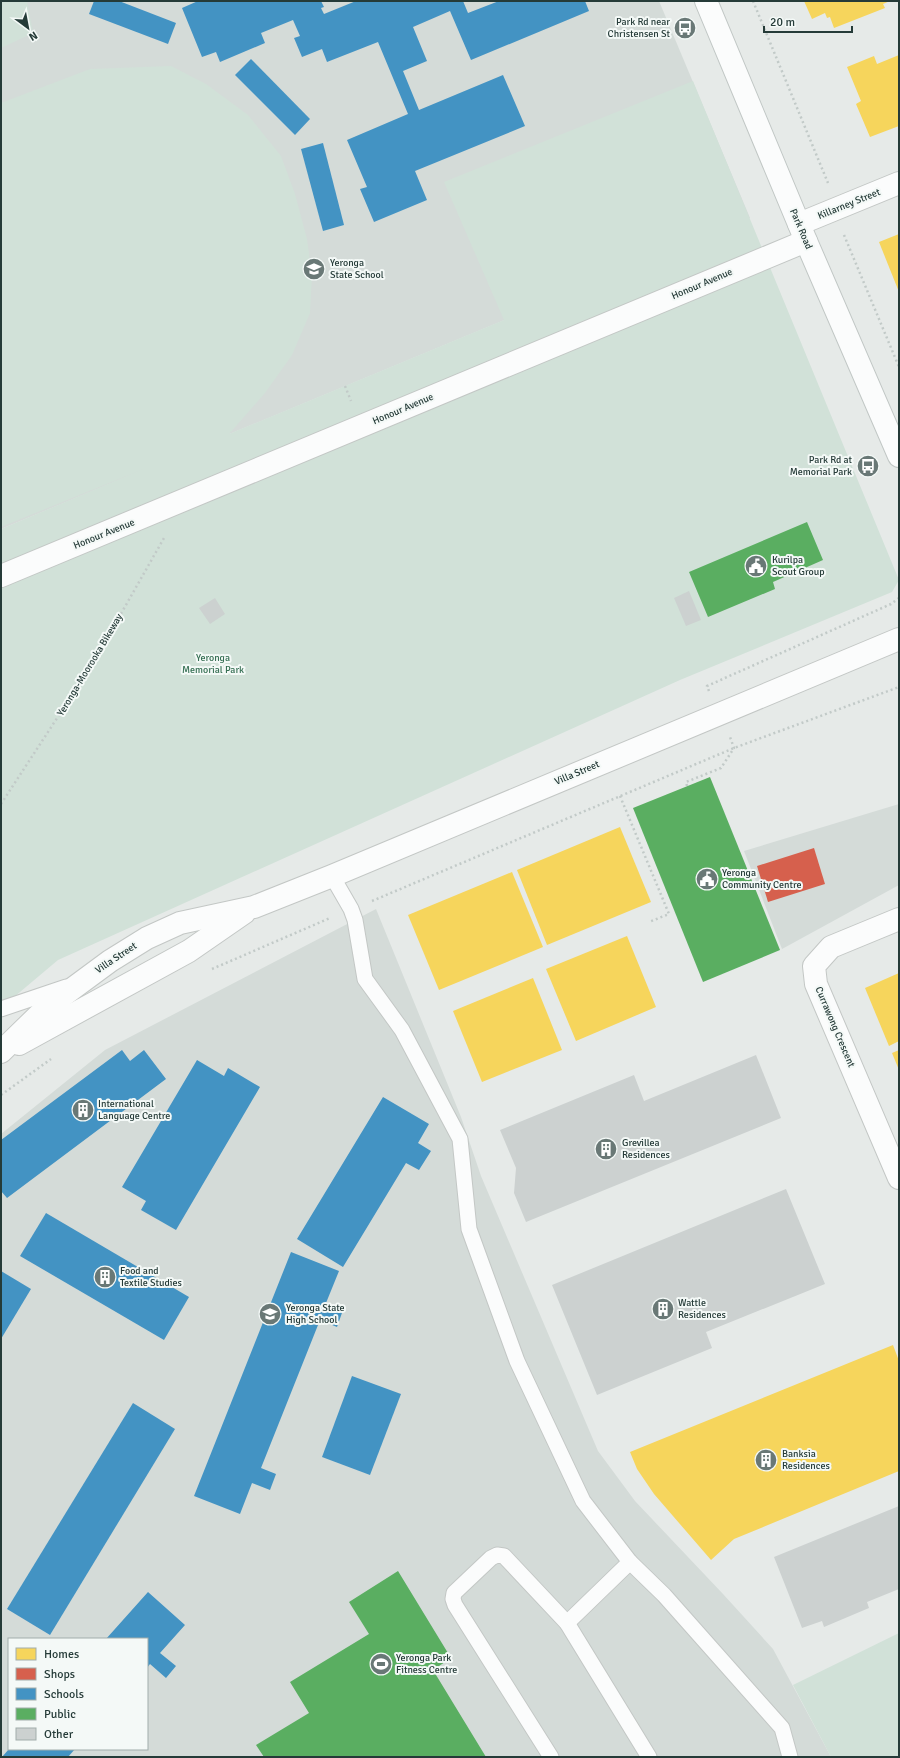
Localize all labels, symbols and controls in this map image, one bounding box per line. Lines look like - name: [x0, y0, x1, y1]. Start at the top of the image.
- north arrow: [8, 8, 48, 48]
- scale bar: [764, 8, 852, 34]
- bus stop icon: Park Rd near Christensen St: [672, 15, 698, 41]
- text: 20 m: [770, 15, 795, 30]
- place label: Park Rd near Christensen St: [608, 16, 670, 40]
- text: N: [26, 29, 40, 44]
- street label: Killarney Street: [816, 186, 883, 222]
- street label: Park Road: [787, 207, 815, 251]
- school or university icon: Yeronga State School: [301, 256, 327, 282]
- place label: Yeronga State School: [330, 257, 384, 281]
- street label: Honour Avenue: [670, 266, 734, 302]
- street label: Honour Avenue: [371, 391, 435, 427]
- bus stop icon: Park Rd at Memorial Park: [855, 453, 881, 479]
- place label: Park Rd at Memorial Park: [790, 454, 852, 478]
- street label: Honour Avenue: [72, 516, 136, 552]
- public building icon: Kurilpa Scout Group: [743, 553, 769, 579]
- place label: Kurilpa Scout Group: [772, 554, 824, 578]
- street label: Yeronga-Moorooka Bikeway: [55, 611, 126, 718]
- park label: Yeronga Memorial Park: [182, 652, 244, 676]
- street label: Villa Street: [553, 758, 602, 788]
- public building icon: Yeronga Community Centre: [694, 866, 720, 892]
- place label: Yeronga Community Centre: [722, 867, 802, 891]
- street label: Villa Street: [93, 939, 139, 976]
- street label: Currawong Crescent: [813, 985, 858, 1070]
- building icon: International Language Centre: [70, 1097, 96, 1123]
- place label: International Language Centre: [98, 1098, 170, 1122]
- building icon: Grevillea Residences: [593, 1136, 619, 1162]
- place label: Grevillea Residences: [622, 1137, 670, 1161]
- building icon: Food and Textile Studies: [92, 1264, 118, 1290]
- place label: Food and Textile Studies: [120, 1265, 183, 1289]
- building icon: Wattle Residences: [650, 1296, 676, 1322]
- place label: Wattle Residences: [678, 1297, 726, 1321]
- school or university icon: Yeronga State High School: [257, 1301, 283, 1327]
- place label: Yeronga State High School: [286, 1302, 345, 1326]
- building icon: Banksia Residences: [753, 1447, 779, 1473]
- place label: Banksia Residences: [782, 1448, 830, 1472]
- legend: [8, 1638, 148, 1750]
- text: Homes: [44, 1647, 79, 1662]
- sports icon: Yeronga Park Fitness Centre: [368, 1651, 394, 1677]
- place label: Yeronga Park Fitness Centre: [396, 1652, 457, 1676]
- text: Shops: [44, 1667, 75, 1682]
- text: Schools: [44, 1687, 84, 1702]
- text: Public: [44, 1707, 76, 1722]
- text: Other: [44, 1727, 74, 1742]

